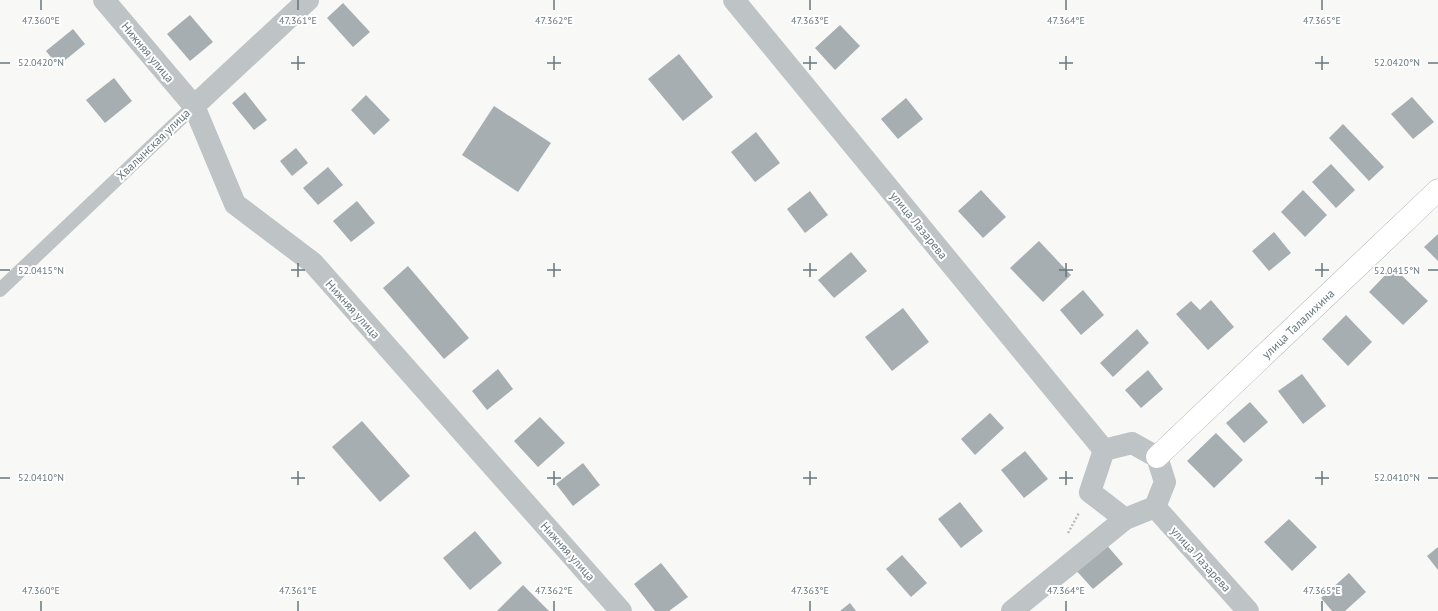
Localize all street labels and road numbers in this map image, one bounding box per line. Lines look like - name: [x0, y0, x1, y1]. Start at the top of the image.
- street label: Нижняя улица: [118, 19, 178, 85]
- street label: Хвалынская улица: [113, 105, 193, 183]
- street label: улица Лазарева: [887, 188, 951, 262]
- street label: Нижняя улица: [323, 276, 383, 342]
- street label: улица Талалихина: [1258, 285, 1337, 361]
- street label: Нижняя улица: [538, 518, 598, 584]
- street label: улица Лазарева: [1168, 523, 1234, 595]

